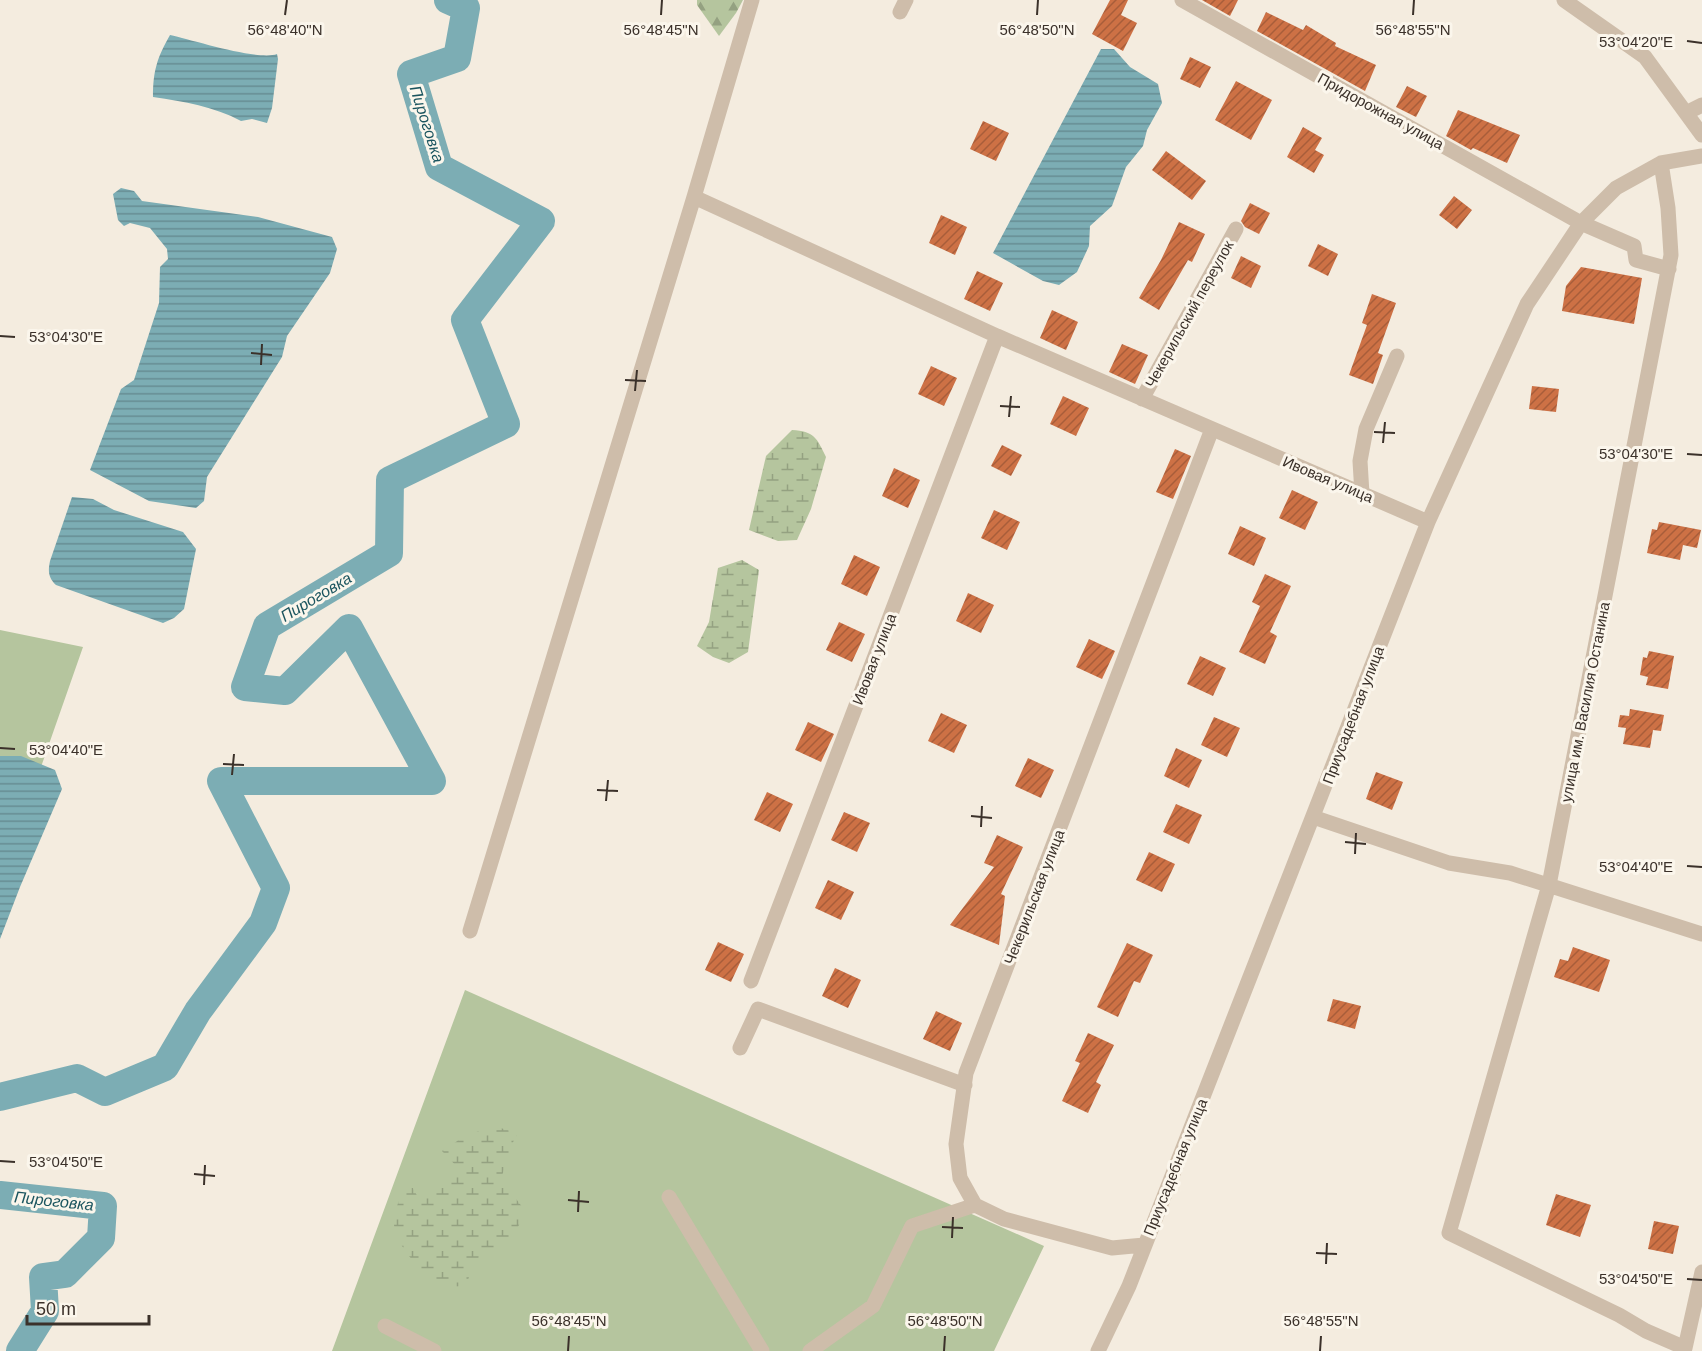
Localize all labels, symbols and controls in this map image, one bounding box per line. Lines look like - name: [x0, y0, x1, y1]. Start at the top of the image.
- text: 56°48'40"N: [247, 21, 323, 38]
- text: 56°48'45"N: [623, 21, 699, 38]
- text: 56°48'50"N: [999, 21, 1075, 38]
- text: 56°48'55"N: [1375, 21, 1451, 38]
- text: 53°04'20"E: [1599, 33, 1673, 50]
- street label: Придорожная улица: [1315, 69, 1447, 153]
- water label: Пироговка: [407, 83, 447, 165]
- street label: Чекерильский переулок: [1141, 237, 1237, 391]
- text: 53°04'30"E: [29, 328, 103, 345]
- text: 53°04'30"E: [1599, 445, 1673, 462]
- street label: Ивовая улица: [1280, 452, 1376, 506]
- water label: Пироговка: [277, 569, 355, 625]
- street label: улица им. Василия Останина: [1557, 600, 1613, 804]
- street label: Ивовая улица: [849, 610, 899, 707]
- street label: Приусадебная улица: [1319, 643, 1387, 786]
- text: 53°04'40"E: [29, 741, 103, 758]
- street label: Чекерильская улица: [1000, 827, 1068, 967]
- text: 53°04'40"E: [1599, 858, 1673, 875]
- street label: Приусадебная улица: [1140, 1095, 1211, 1238]
- text: 53°04'50"E: [29, 1153, 103, 1170]
- water label: Пироговка: [13, 1188, 95, 1214]
- text: 53°04'50"E: [1599, 1270, 1673, 1287]
- scale bar: [27, 1288, 148, 1326]
- text: 50 m: [36, 1299, 76, 1319]
- text: 56°48'45"N: [531, 1312, 607, 1329]
- text: 56°48'50"N: [907, 1312, 983, 1329]
- text: 56°48'55"N: [1283, 1312, 1359, 1329]

